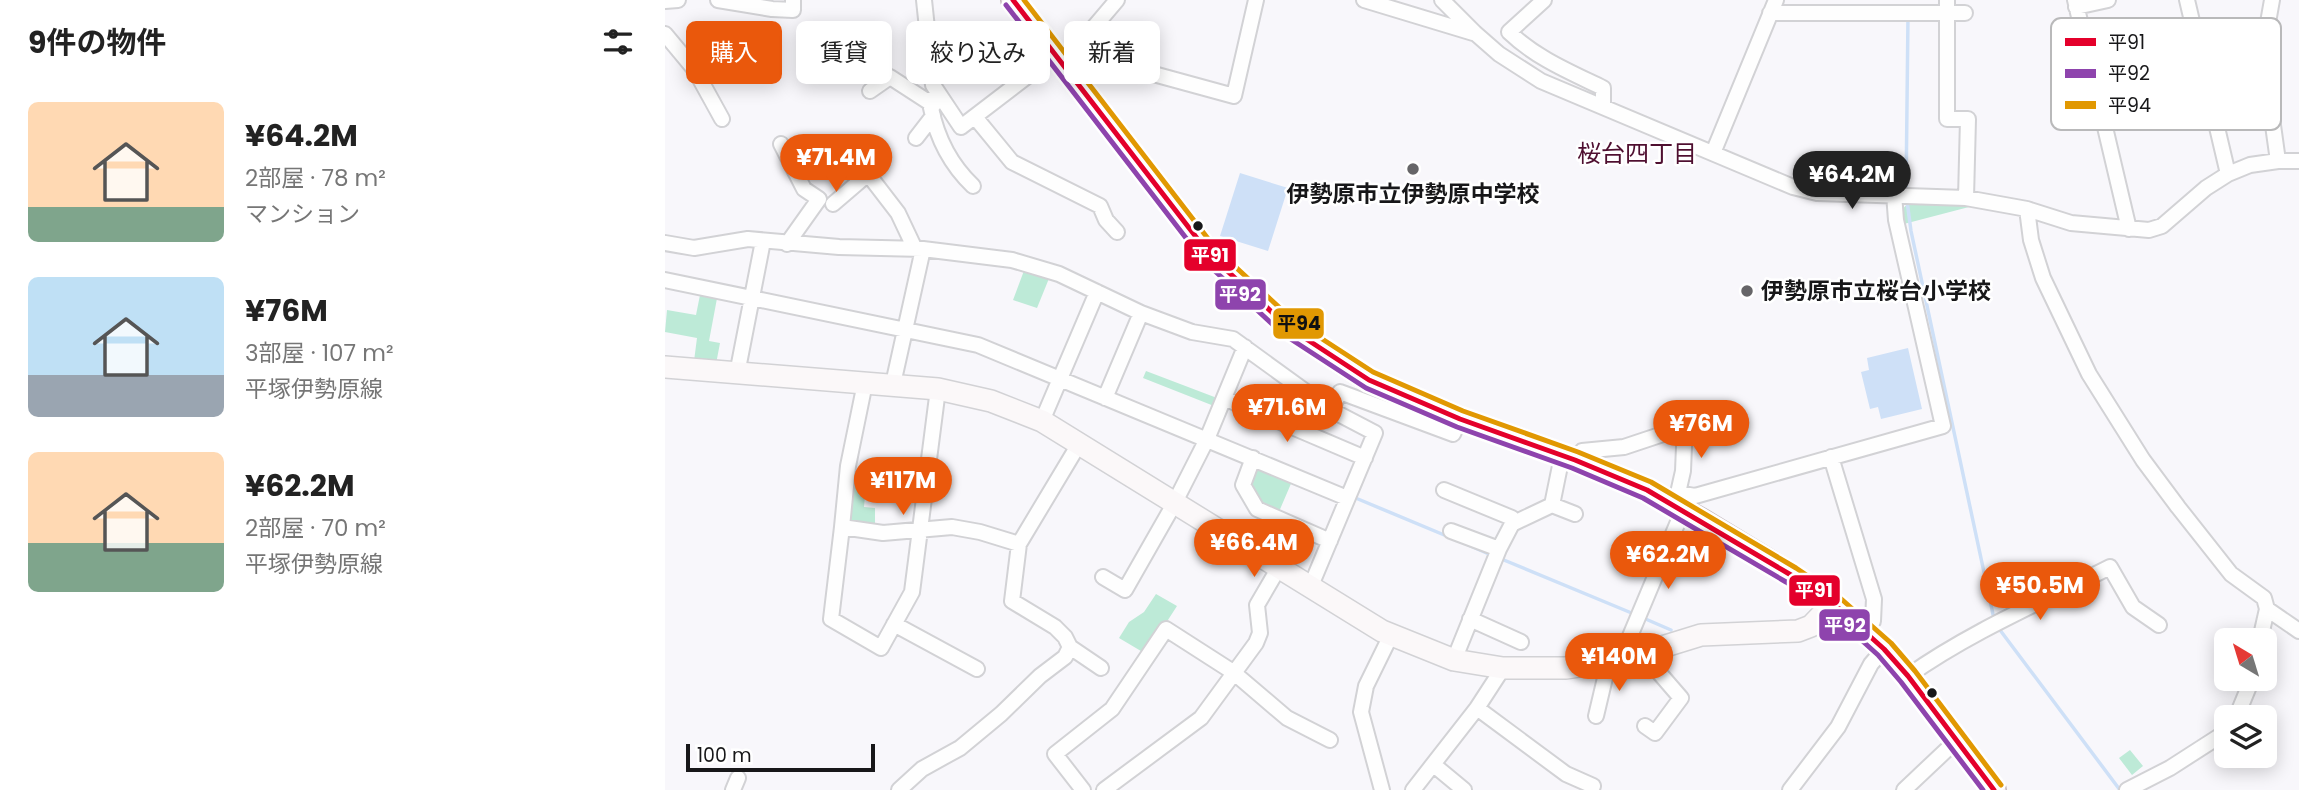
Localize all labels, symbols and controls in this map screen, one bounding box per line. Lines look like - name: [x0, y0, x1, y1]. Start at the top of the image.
- legend: [2051, 18, 2281, 130]
- text: 9件の物件: [28, 21, 166, 64]
- chip: 購入: [686, 21, 782, 84]
- chip: 賃貸: [796, 21, 892, 84]
- chip: 絞り込み: [906, 21, 1050, 84]
- chip: 新着: [1064, 21, 1160, 84]
- icon: filters: [599, 23, 637, 61]
- text: 平91: [2108, 29, 2145, 56]
- text: 平92: [2108, 60, 2150, 87]
- text: 平94: [2108, 92, 2151, 119]
- text: ¥64.2M: [245, 114, 358, 157]
- icon: home: [84, 130, 168, 214]
- pin: ¥71.4M: [779, 134, 893, 194]
- district label: 桜台四丁目: [1577, 137, 1697, 170]
- text: ¥71.4M: [796, 141, 876, 173]
- pin: ¥64.2M: [1795, 152, 1909, 211]
- text: ¥64.2M: [1809, 158, 1895, 190]
- marker: 伊勢原市立伊勢原中学校: [1405, 161, 1421, 177]
- text: 2部屋 · 78 m²: [245, 162, 386, 194]
- place label: 伊勢原市立伊勢原中学校: [1287, 178, 1540, 210]
- text: マンション: [245, 198, 360, 230]
- unlabelled marker: [1191, 219, 1205, 233]
- line badge: 平91: [1183, 238, 1237, 272]
- text: 平91: [1191, 242, 1229, 269]
- place label: 伊勢原市立桜台小学校: [1761, 275, 1991, 307]
- line badge: 平92: [1214, 278, 1267, 311]
- text: 平92: [1219, 281, 1261, 308]
- marker: 伊勢原市立桜台小学校: [1739, 283, 1755, 299]
- text: ¥76M: [245, 289, 328, 332]
- icon: home: [84, 305, 168, 389]
- line badge: 平94: [1272, 307, 1325, 340]
- text: 平94: [1277, 310, 1321, 337]
- text: 3部屋 · 107 m²: [245, 337, 394, 369]
- text: 平塚伊勢原線: [245, 373, 383, 405]
- pin: ¥71.6M: [1230, 384, 1344, 444]
- text: ¥71.6M: [1248, 391, 1326, 423]
- pin: ¥76M: [1660, 400, 1742, 460]
- text: ¥76M: [1669, 407, 1733, 439]
- pin: ¥117M: [854, 458, 952, 517]
- text: ¥62.2M: [245, 464, 355, 507]
- text: ¥117M: [870, 464, 936, 496]
- icon: home: [84, 480, 168, 564]
- text: 2部屋 · 70 m²: [245, 512, 386, 544]
- pin: ¥66.4M: [1197, 520, 1311, 579]
- text: ¥66.4M: [1210, 526, 1298, 558]
- pin: ¥62.2M: [1611, 532, 1725, 591]
- text: ¥62.2M: [1626, 538, 1710, 570]
- text: 平塚伊勢原線: [245, 548, 383, 580]
- pin: ¥50.5M: [1983, 562, 2097, 622]
- text: ¥50.5M: [1996, 569, 2084, 601]
- line badge: 平91: [1788, 574, 1841, 607]
- text: 平91: [1795, 577, 1833, 604]
- line badge: 平92: [1818, 608, 1871, 642]
- text: 平92: [1824, 612, 1866, 639]
- north arrow: [2214, 628, 2277, 691]
- map controls: [2214, 628, 2277, 768]
- pin: ¥140M: [1570, 634, 1668, 693]
- text: ¥140M: [1581, 640, 1657, 672]
- unlabelled marker: [1925, 686, 1939, 700]
- button: layers: [2214, 705, 2277, 768]
- scale bar: [686, 741, 875, 773]
- text: 100 m: [697, 742, 752, 769]

